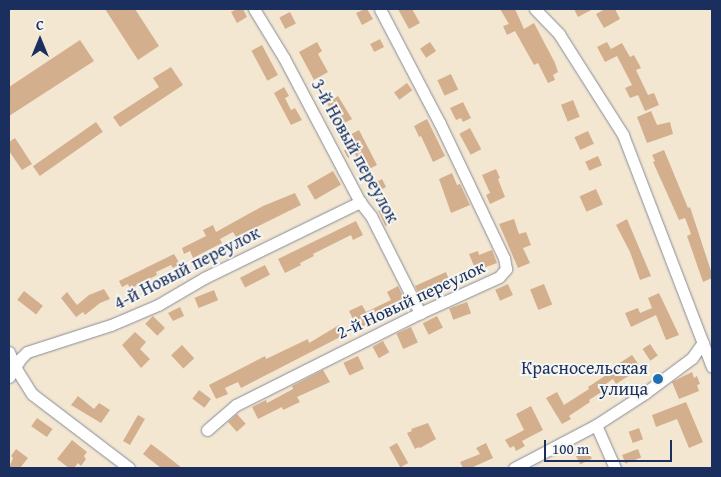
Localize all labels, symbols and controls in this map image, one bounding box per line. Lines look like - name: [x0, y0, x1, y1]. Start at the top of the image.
- north arrow: [15, 15, 65, 65]
- text: С: [36, 15, 44, 35]
- street label: 3-й Новый переулок: [306, 75, 404, 227]
- street label: 4-й Новый переулок: [110, 222, 264, 314]
- street label: 2-й Новый переулок: [333, 256, 489, 344]
- place label: Красносельская улица: [521, 358, 648, 400]
- marker: Красносельская улица: [652, 373, 664, 385]
- scale bar: [546, 430, 674, 462]
- text: 100 m: [552, 438, 589, 459]

